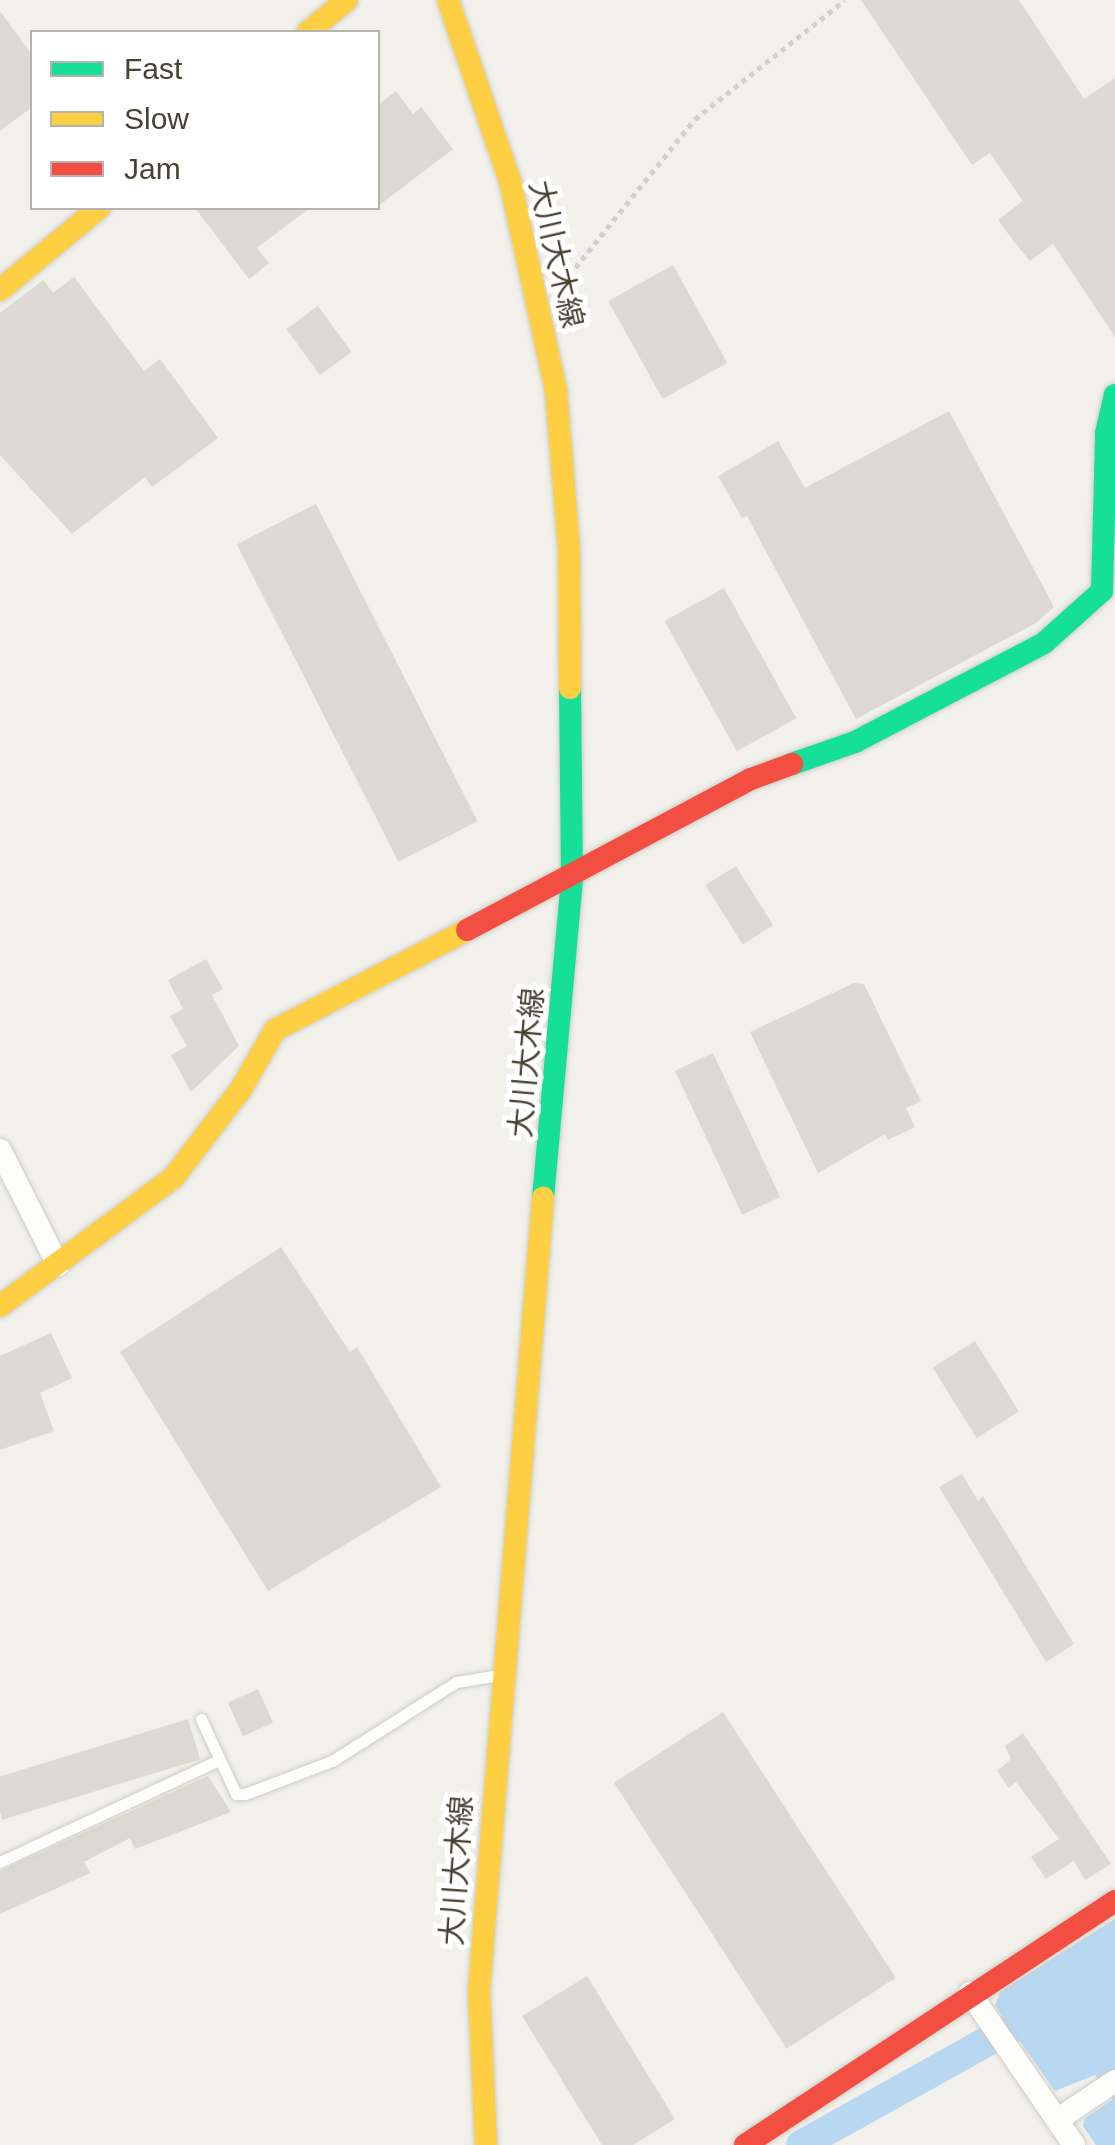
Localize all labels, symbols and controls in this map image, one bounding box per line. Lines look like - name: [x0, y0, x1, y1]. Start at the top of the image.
- legend: [30, 30, 380, 210]
- text: Fast: [124, 52, 182, 85]
- text: Slow: [124, 102, 189, 135]
- text: Jam: [124, 152, 181, 185]
- street label: 大川大木線: [522, 177, 590, 331]
- street label: 大川大木線: [503, 987, 551, 1139]
- street label: 大川大木線: [434, 1795, 480, 1947]

